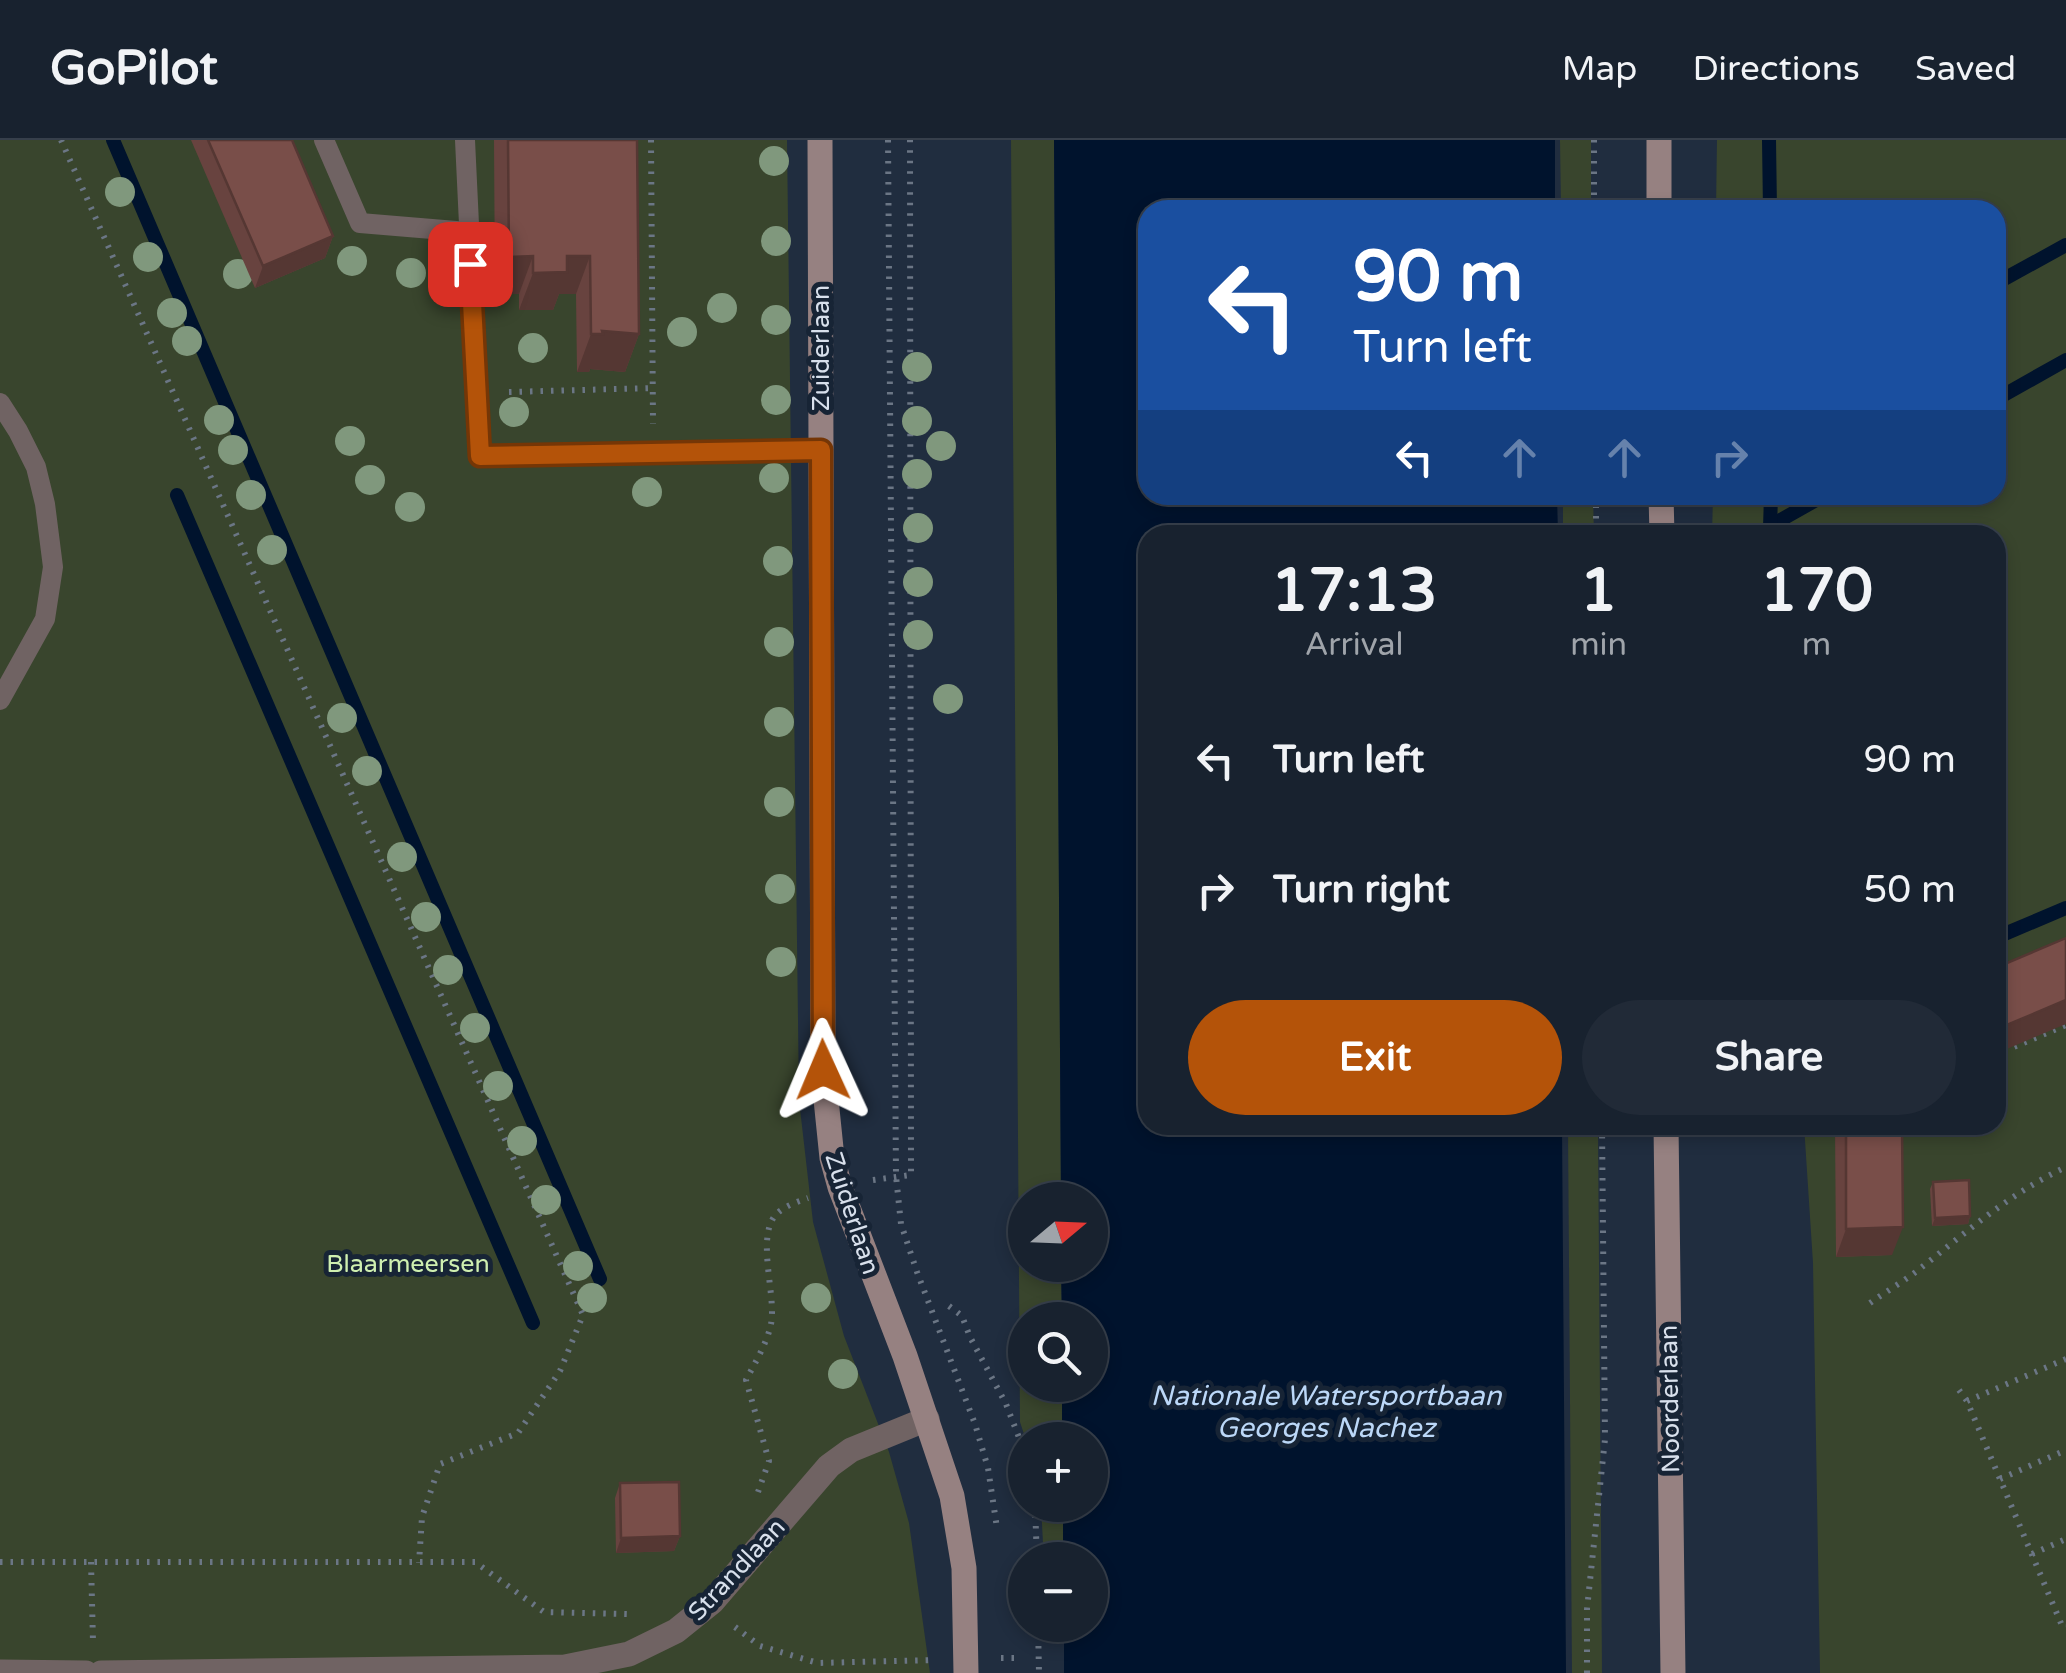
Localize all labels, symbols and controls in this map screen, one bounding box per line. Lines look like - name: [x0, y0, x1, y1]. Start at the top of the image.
- text: GoPilot: [50, 40, 218, 98]
- text: Map: [1562, 48, 1637, 90]
- text: Directions: [1692, 48, 1860, 90]
- text: Saved: [1915, 48, 2016, 90]
- pin: [428, 222, 513, 307]
- text: 90 m: [1353, 236, 1523, 320]
- icon: arrive: [443, 237, 498, 292]
- icon: left: [1188, 240, 1318, 370]
- street label: Zuiderlaan: [806, 285, 836, 411]
- text: Turn left: [1353, 321, 1532, 375]
- icon: left: [1387, 430, 1442, 485]
- icon: ahead: [1492, 430, 1547, 485]
- icon: ahead: [1597, 430, 1652, 485]
- icon: right: [1702, 430, 1757, 485]
- text: 17:13: [1271, 555, 1437, 627]
- text: 1: [1580, 555, 1617, 627]
- text: 170: [1760, 555, 1873, 627]
- text: Arrival: [1305, 626, 1404, 664]
- text: min: [1570, 626, 1627, 664]
- text: m: [1802, 626, 1831, 664]
- icon: left: [1188, 733, 1243, 788]
- text: Turn left: [1273, 737, 1424, 783]
- text: 90 m: [1864, 737, 1956, 783]
- icon: right: [1188, 863, 1243, 918]
- text: Turn right: [1273, 867, 1450, 913]
- text: 50 m: [1864, 867, 1956, 913]
- button: Exit: [1188, 1000, 1562, 1115]
- button: Share: [1582, 1000, 1956, 1115]
- position arrow: [771, 1018, 875, 1122]
- street label: Zuiderlaan: [818, 1149, 886, 1278]
- north arrow: [1008, 1182, 1108, 1282]
- map controls: [1008, 1182, 1108, 1642]
- park label: Blaarmeersen: [326, 1249, 490, 1279]
- button: search: [1008, 1302, 1108, 1402]
- street label: Noorderlaan: [1654, 1325, 1686, 1473]
- water label: Nationale Watersportbaan Georges Nachez: [1151, 1379, 1502, 1445]
- button: +: [1008, 1422, 1108, 1522]
- street label: Strandlaan: [682, 1512, 792, 1627]
- button: −: [1008, 1542, 1108, 1642]

